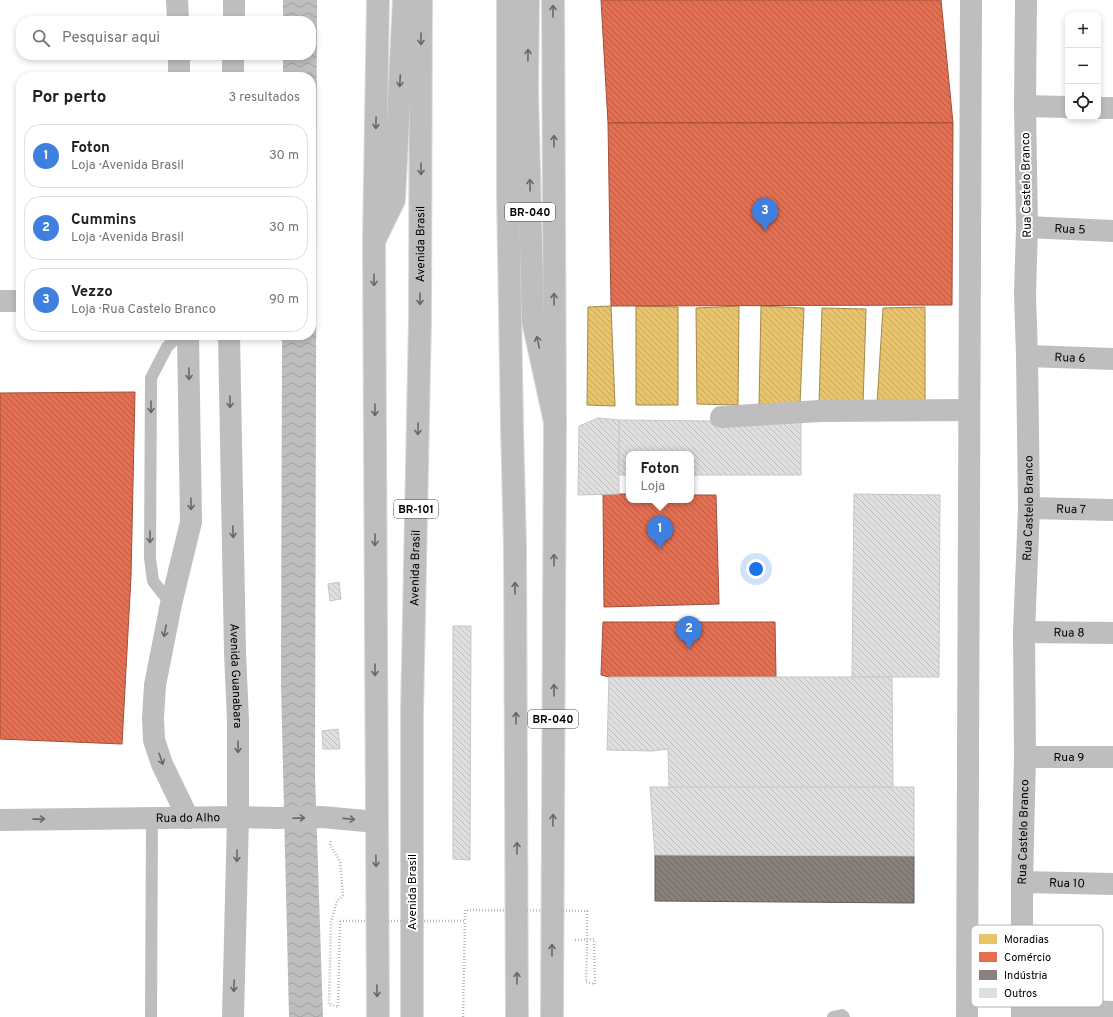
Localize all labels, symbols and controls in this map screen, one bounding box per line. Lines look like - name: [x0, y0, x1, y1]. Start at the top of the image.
- one-way arrow: [549, 5, 557, 18]
- map controls: [1065, 12, 1101, 120]
- button: +: [1065, 12, 1101, 48]
- search box: [16, 16, 316, 60]
- icon: search: [30, 27, 52, 49]
- text: Pesquisar aqui: [62, 29, 160, 48]
- one-way arrow: [417, 32, 425, 45]
- button: −: [1065, 48, 1101, 84]
- one-way arrow: [524, 49, 532, 62]
- one-way arrow: [396, 74, 403, 87]
- button: locate: [1065, 84, 1101, 120]
- text: Por perto: [32, 87, 106, 109]
- text: 3 resultados: [228, 90, 300, 106]
- one-way arrow: [372, 116, 380, 129]
- street label: Rua Castelo Branco: [1018, 132, 1036, 238]
- one-way arrow: [550, 135, 558, 148]
- text: Foton: [71, 139, 110, 158]
- text: 1: [43, 148, 49, 164]
- text: 30 m: [269, 148, 299, 164]
- text: Loja · Avenida Brasil: [71, 158, 184, 174]
- one-way arrow: [417, 162, 425, 175]
- one-way arrow: [526, 179, 534, 192]
- pin: 3: [752, 198, 778, 231]
- road number: BR-040: [505, 203, 555, 221]
- street label: Avenida Brasil: [413, 206, 429, 282]
- text: Cummins: [71, 211, 136, 230]
- text: 2: [42, 220, 50, 236]
- text: 30 m: [269, 220, 299, 236]
- street label: Rua 5: [1054, 221, 1086, 239]
- text: Loja · Avenida Brasil: [71, 230, 184, 246]
- one-way arrow: [370, 273, 378, 286]
- text: Vezzo: [71, 283, 113, 302]
- text: 3: [42, 292, 50, 308]
- text: 90 m: [269, 292, 299, 308]
- one-way arrow: [416, 292, 424, 305]
- one-way arrow: [550, 293, 558, 306]
- text: Loja · Rua Castelo Branco: [71, 302, 216, 318]
- one-way arrow: [533, 336, 541, 349]
- street label: Rua 6: [1054, 350, 1086, 367]
- one-way arrow: [185, 367, 193, 380]
- one-way arrow: [226, 395, 234, 408]
- one-way arrow: [147, 400, 155, 413]
- one-way arrow: [371, 403, 379, 416]
- one-way arrow: [414, 422, 422, 435]
- popup: [626, 451, 694, 503]
- street label: Rua Castelo Branco: [1020, 455, 1038, 561]
- text: Foton: [641, 460, 679, 479]
- text: Loja: [641, 479, 665, 495]
- one-way arrow: [187, 497, 195, 510]
- road number: BR-101: [394, 500, 438, 518]
- street label: Rua 7: [1056, 502, 1086, 518]
- pin: 1: [647, 516, 673, 549]
- one-way arrow: [229, 525, 237, 538]
- one-way arrow: [146, 530, 154, 543]
- street label: Avenida Brasil: [407, 530, 425, 606]
- one-way arrow: [371, 533, 379, 546]
- one-way arrow: [550, 554, 558, 567]
- your location: [746, 559, 766, 579]
- one-way arrow: [511, 582, 519, 595]
- pin: 2: [676, 616, 702, 649]
- street label: Avenida Guanabara: [225, 623, 245, 728]
- one-way arrow: [161, 624, 169, 637]
- street label: Rua 8: [1053, 625, 1085, 642]
- one-way arrow: [371, 663, 379, 676]
- one-way arrow: [550, 684, 558, 697]
- road number: BR-040: [528, 710, 578, 728]
- one-way arrow: [512, 712, 520, 725]
- one-way arrow: [234, 740, 242, 753]
- street label: Rua 9: [1054, 750, 1084, 766]
- one-way arrow: [157, 752, 165, 764]
- street label: Rua Castelo Branco: [1015, 779, 1033, 885]
- street label: Rua do Alho: [156, 810, 221, 827]
- one-way arrow: [292, 814, 305, 821]
- one-way arrow: [549, 814, 557, 827]
- one-way arrow: [32, 815, 45, 823]
- one-way arrow: [342, 816, 355, 823]
- one-way arrow: [513, 842, 521, 855]
- one-way arrow: [234, 849, 241, 862]
- one-way arrow: [372, 854, 380, 867]
- street label: Avenida Brasil: [405, 854, 421, 930]
- street label: Rua 10: [1049, 876, 1085, 892]
- legend: [971, 925, 1103, 1007]
- text: Moradias: [1004, 933, 1049, 947]
- one-way arrow: [548, 944, 556, 957]
- text: Comércio: [1004, 951, 1051, 965]
- text: Indústria: [1004, 969, 1048, 983]
- one-way arrow: [513, 972, 521, 985]
- one-way arrow: [230, 979, 237, 992]
- one-way arrow: [373, 984, 381, 997]
- text: Outros: [1004, 987, 1037, 1001]

